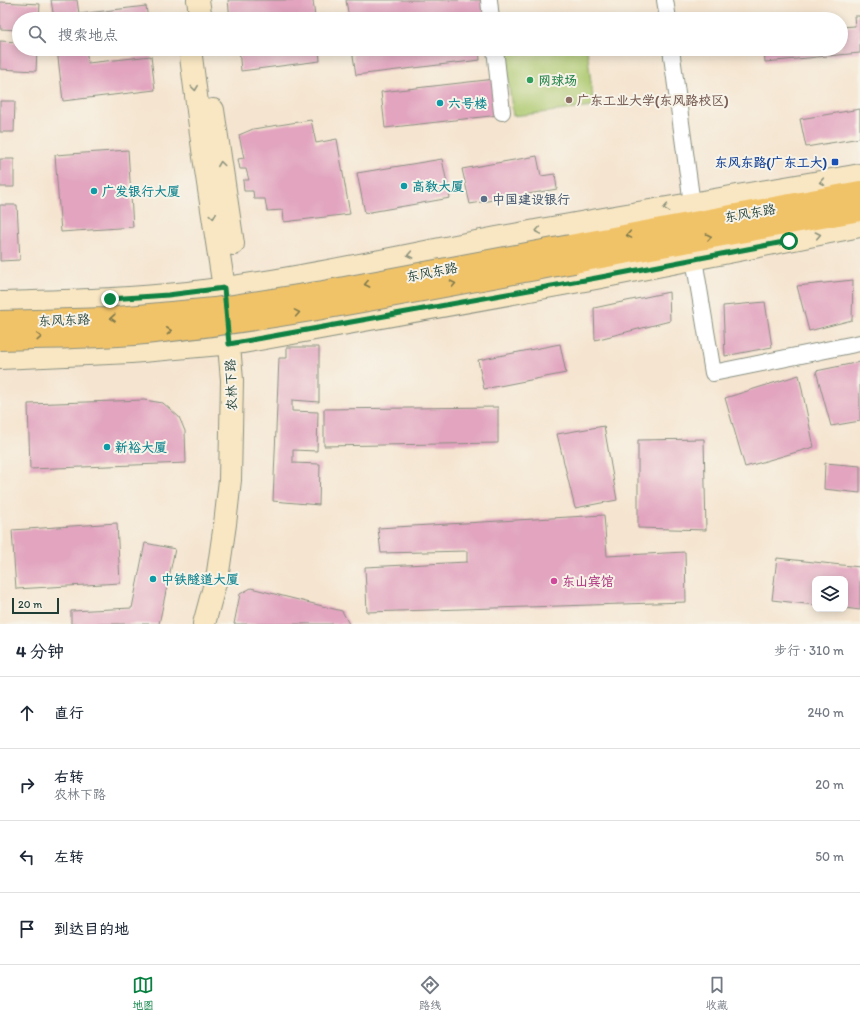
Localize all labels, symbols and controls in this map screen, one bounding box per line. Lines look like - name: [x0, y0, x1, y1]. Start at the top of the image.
- search box: [12, 12, 848, 56]
- icon: search: [26, 23, 48, 45]
- text: 搜索地点: [58, 26, 118, 44]
- place label: 网球场: [538, 73, 577, 88]
- marker: 网球场: [525, 75, 535, 85]
- one-way arrow: [190, 85, 199, 91]
- place label: 广东工业大学(东风路校区): [577, 93, 728, 109]
- marker: 广东工业大学(东风路校区): [564, 95, 574, 105]
- place label: 六号楼: [448, 96, 487, 111]
- marker: 六号楼: [435, 98, 445, 108]
- place label: 东风东路(广东工大): [715, 155, 827, 171]
- marker: 东风东路(广东工大): [830, 157, 840, 167]
- one-way arrow: [217, 161, 226, 167]
- one-way arrow: [818, 177, 825, 186]
- place label: 高教大厦: [412, 179, 464, 194]
- marker: 高教大厦: [399, 181, 409, 191]
- place label: 广发银行大厦: [102, 184, 180, 199]
- marker: 广发银行大厦: [89, 186, 99, 196]
- place label: 中国建设银行: [492, 192, 570, 207]
- marker: 中国建设银行: [479, 194, 489, 204]
- street label: 东风东路: [723, 201, 777, 225]
- one-way arrow: [663, 204, 669, 212]
- one-way arrow: [208, 213, 217, 220]
- one-way arrow: [535, 226, 541, 235]
- one-way arrow: [626, 230, 632, 239]
- one-way arrow: [815, 231, 822, 239]
- route start: [780, 232, 798, 250]
- one-way arrow: [706, 234, 712, 242]
- one-way arrow: [407, 250, 413, 259]
- street label: 东风东路: [405, 260, 459, 284]
- one-way arrow: [364, 279, 370, 288]
- one-way arrow: [450, 280, 456, 289]
- route end: [101, 290, 119, 308]
- one-way arrow: [294, 309, 301, 318]
- street label: 东风东路: [38, 312, 90, 328]
- one-way arrow: [110, 314, 116, 323]
- one-way arrow: [166, 326, 172, 335]
- one-way arrow: [36, 333, 42, 342]
- street label: 农林下路: [223, 359, 239, 411]
- place label: 新裕大厦: [115, 440, 167, 455]
- marker: 新裕大厦: [102, 442, 112, 452]
- place label: 中铁隧道大厦: [161, 572, 239, 587]
- marker: 中铁隧道大厦: [148, 574, 158, 584]
- place label: 东山宾馆: [562, 574, 614, 589]
- marker: 东山宾馆: [549, 576, 559, 586]
- map controls: [812, 576, 848, 612]
- button: layers: [812, 576, 848, 612]
- scale bar: [12, 596, 59, 615]
- text: 20 m: [18, 598, 42, 611]
- text: 4 分钟: [16, 641, 64, 661]
- text: 步行 · 310 m: [774, 643, 844, 658]
- icon: ahead: [16, 702, 38, 724]
- text: 直行: [54, 704, 84, 722]
- text: 240 m: [807, 705, 844, 720]
- text: 右转: [54, 768, 84, 786]
- icon: right: [16, 774, 38, 796]
- text: 20 m: [815, 777, 844, 792]
- text: 农林下路: [54, 787, 106, 802]
- icon: left: [16, 846, 38, 868]
- text: 左转: [54, 848, 84, 866]
- text: 50 m: [815, 849, 844, 864]
- icon: arrive: [16, 918, 38, 940]
- text: 到达目的地: [54, 920, 129, 938]
- tab: 地图: [132, 974, 154, 1012]
- tab: 路线: [419, 974, 441, 1012]
- tab: 收藏: [706, 974, 728, 1012]

